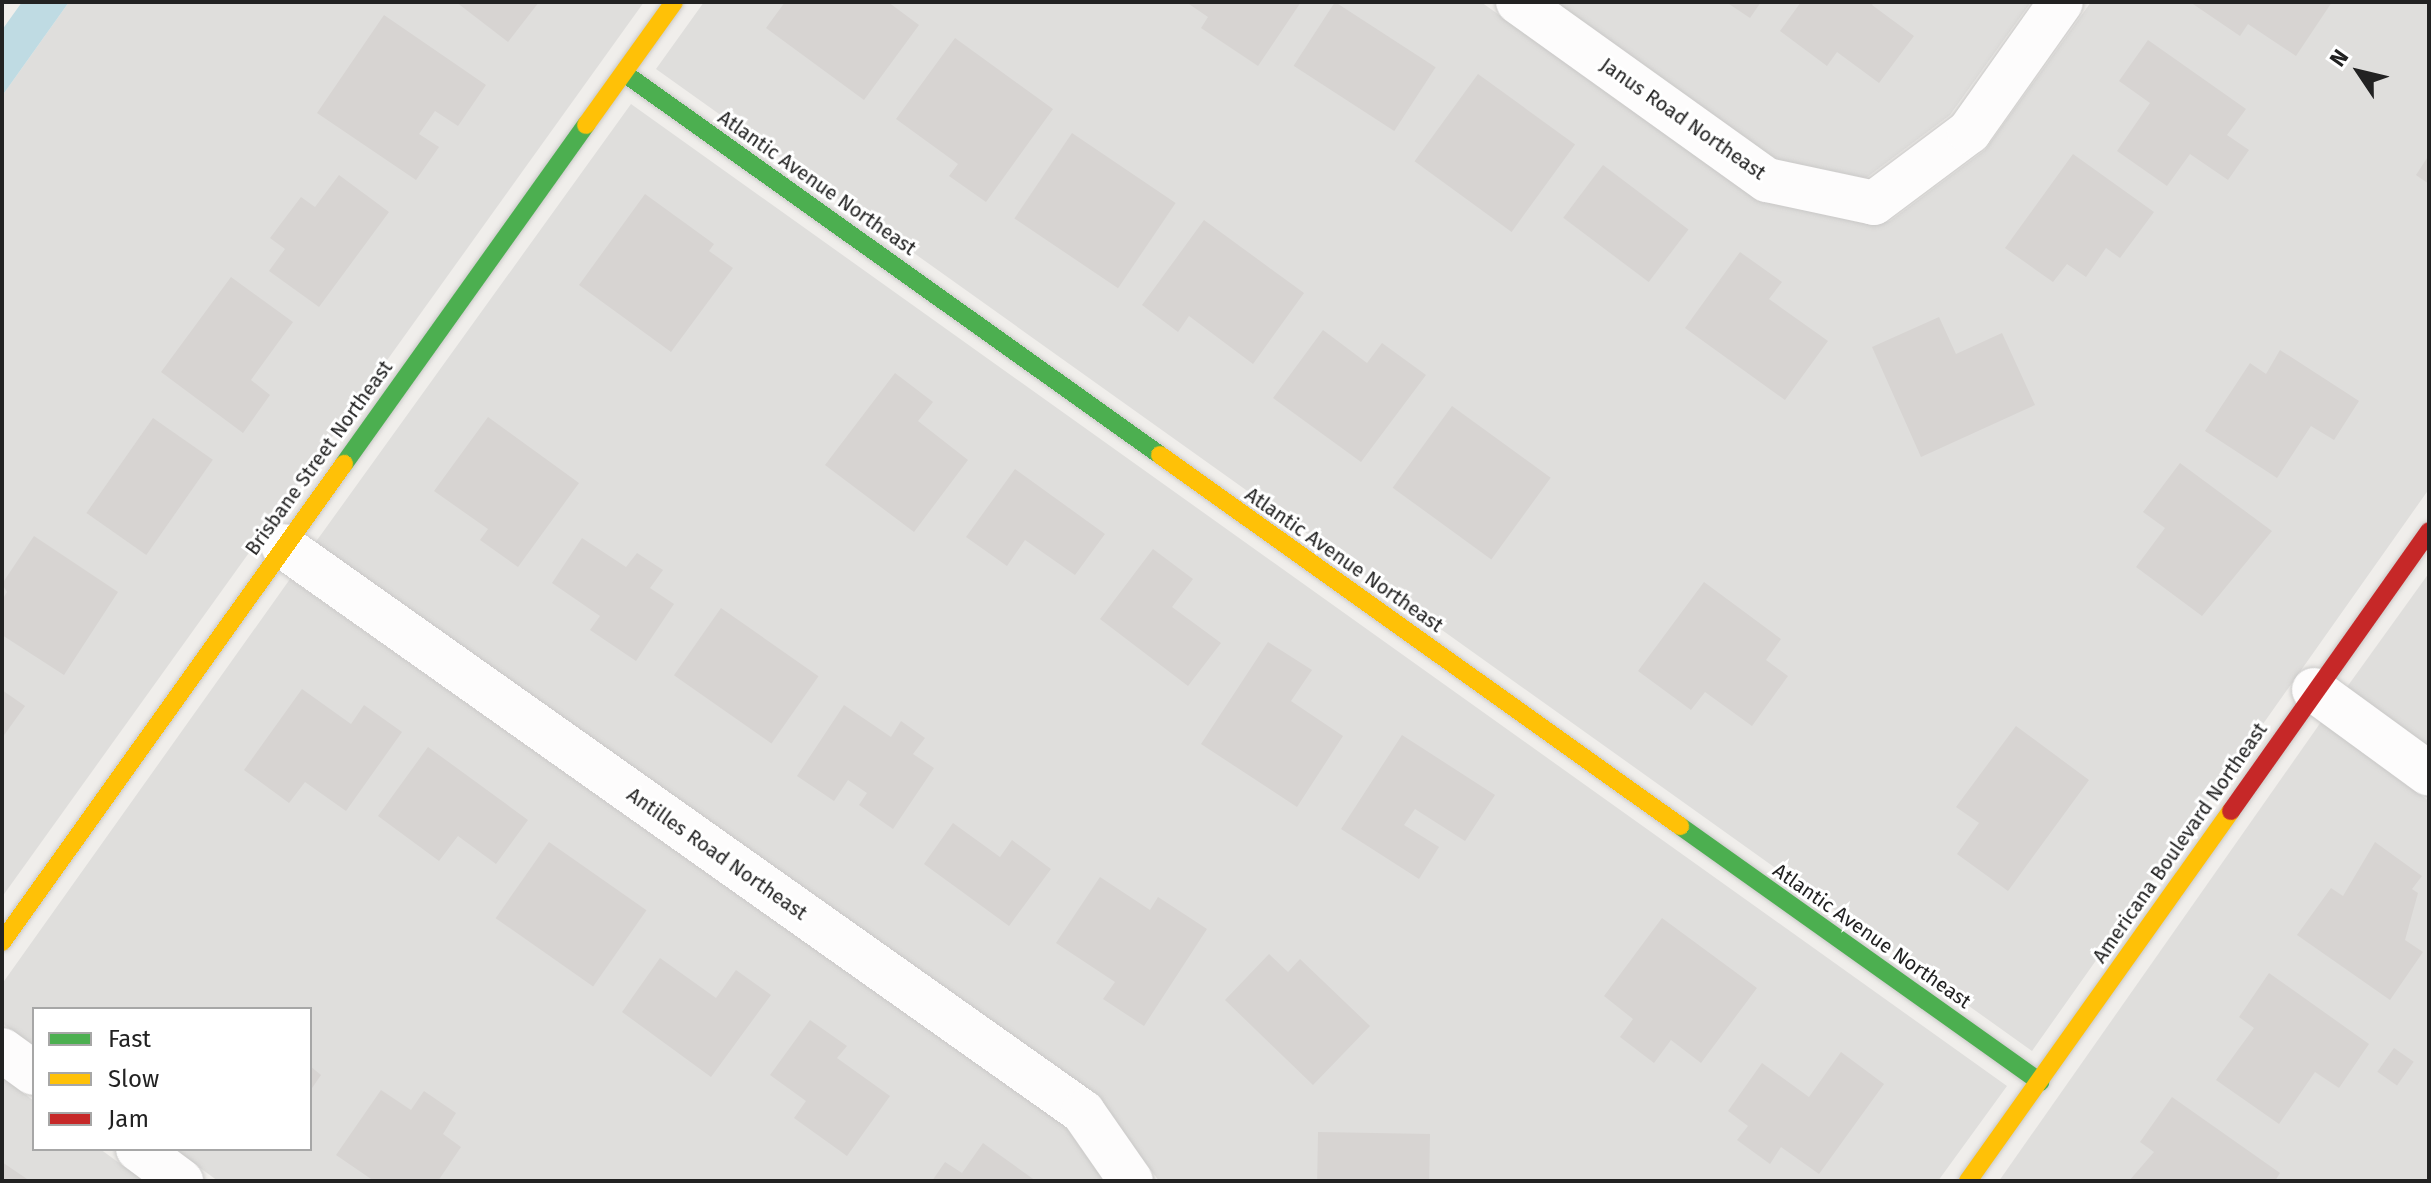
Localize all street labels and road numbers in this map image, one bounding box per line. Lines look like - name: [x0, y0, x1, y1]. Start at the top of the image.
- street label: Janus Road Northeast: [1596, 53, 1770, 185]
- street label: Atlantic Avenue Northeast: [713, 105, 921, 261]
- street label: Brisbane Street Northeast: [240, 356, 398, 560]
- street label: Atlantic Avenue Northeast: [1240, 482, 1448, 638]
- street label: Americana Boulevard Northeast: [2088, 718, 2272, 968]
- street label: Antilles Road Northeast: [622, 783, 812, 925]
- street label: Atlantic Avenue Northeast: [1768, 858, 1976, 1014]

